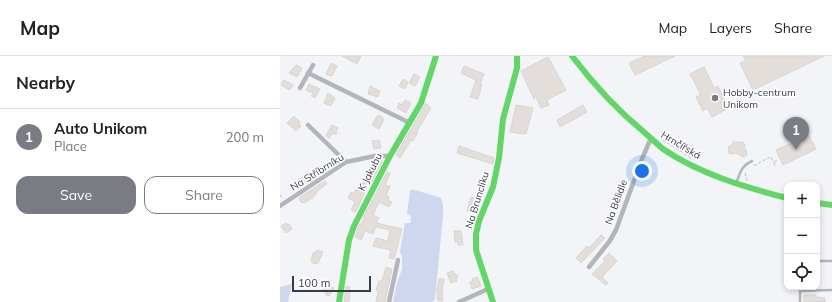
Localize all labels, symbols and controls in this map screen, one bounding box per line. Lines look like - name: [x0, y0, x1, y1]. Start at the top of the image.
- text: Map: [20, 16, 60, 40]
- text: Map: [658, 19, 687, 37]
- text: Layers: [709, 19, 752, 37]
- text: Share: [774, 19, 812, 37]
- text: Nearby: [16, 72, 75, 93]
- place label: Hobby-centrum Unikom: [723, 86, 796, 111]
- marker: Hobby-centrum Unikom: [710, 93, 720, 103]
- pin: 1: [783, 117, 809, 150]
- text: Auto Unikom: [54, 119, 147, 138]
- street label: Hrnčířská: [659, 128, 703, 162]
- text: 1: [25, 129, 33, 145]
- text: 200 m: [226, 129, 264, 145]
- text: Place: [54, 138, 87, 154]
- street label: Na Stříbrníku: [288, 150, 346, 194]
- street label: K Jakubu: [355, 151, 385, 193]
- your location: [632, 161, 652, 181]
- street label: Na Brunclíku: [462, 170, 492, 230]
- button: Save: [16, 176, 136, 214]
- button: Share: [144, 176, 264, 214]
- street label: Na Bělidle: [602, 178, 630, 226]
- map controls: [784, 182, 820, 290]
- button: +: [784, 182, 820, 218]
- button: −: [784, 218, 820, 254]
- button: locate: [784, 254, 820, 290]
- scale bar: [292, 274, 371, 293]
- text: 100 m: [298, 276, 330, 290]

